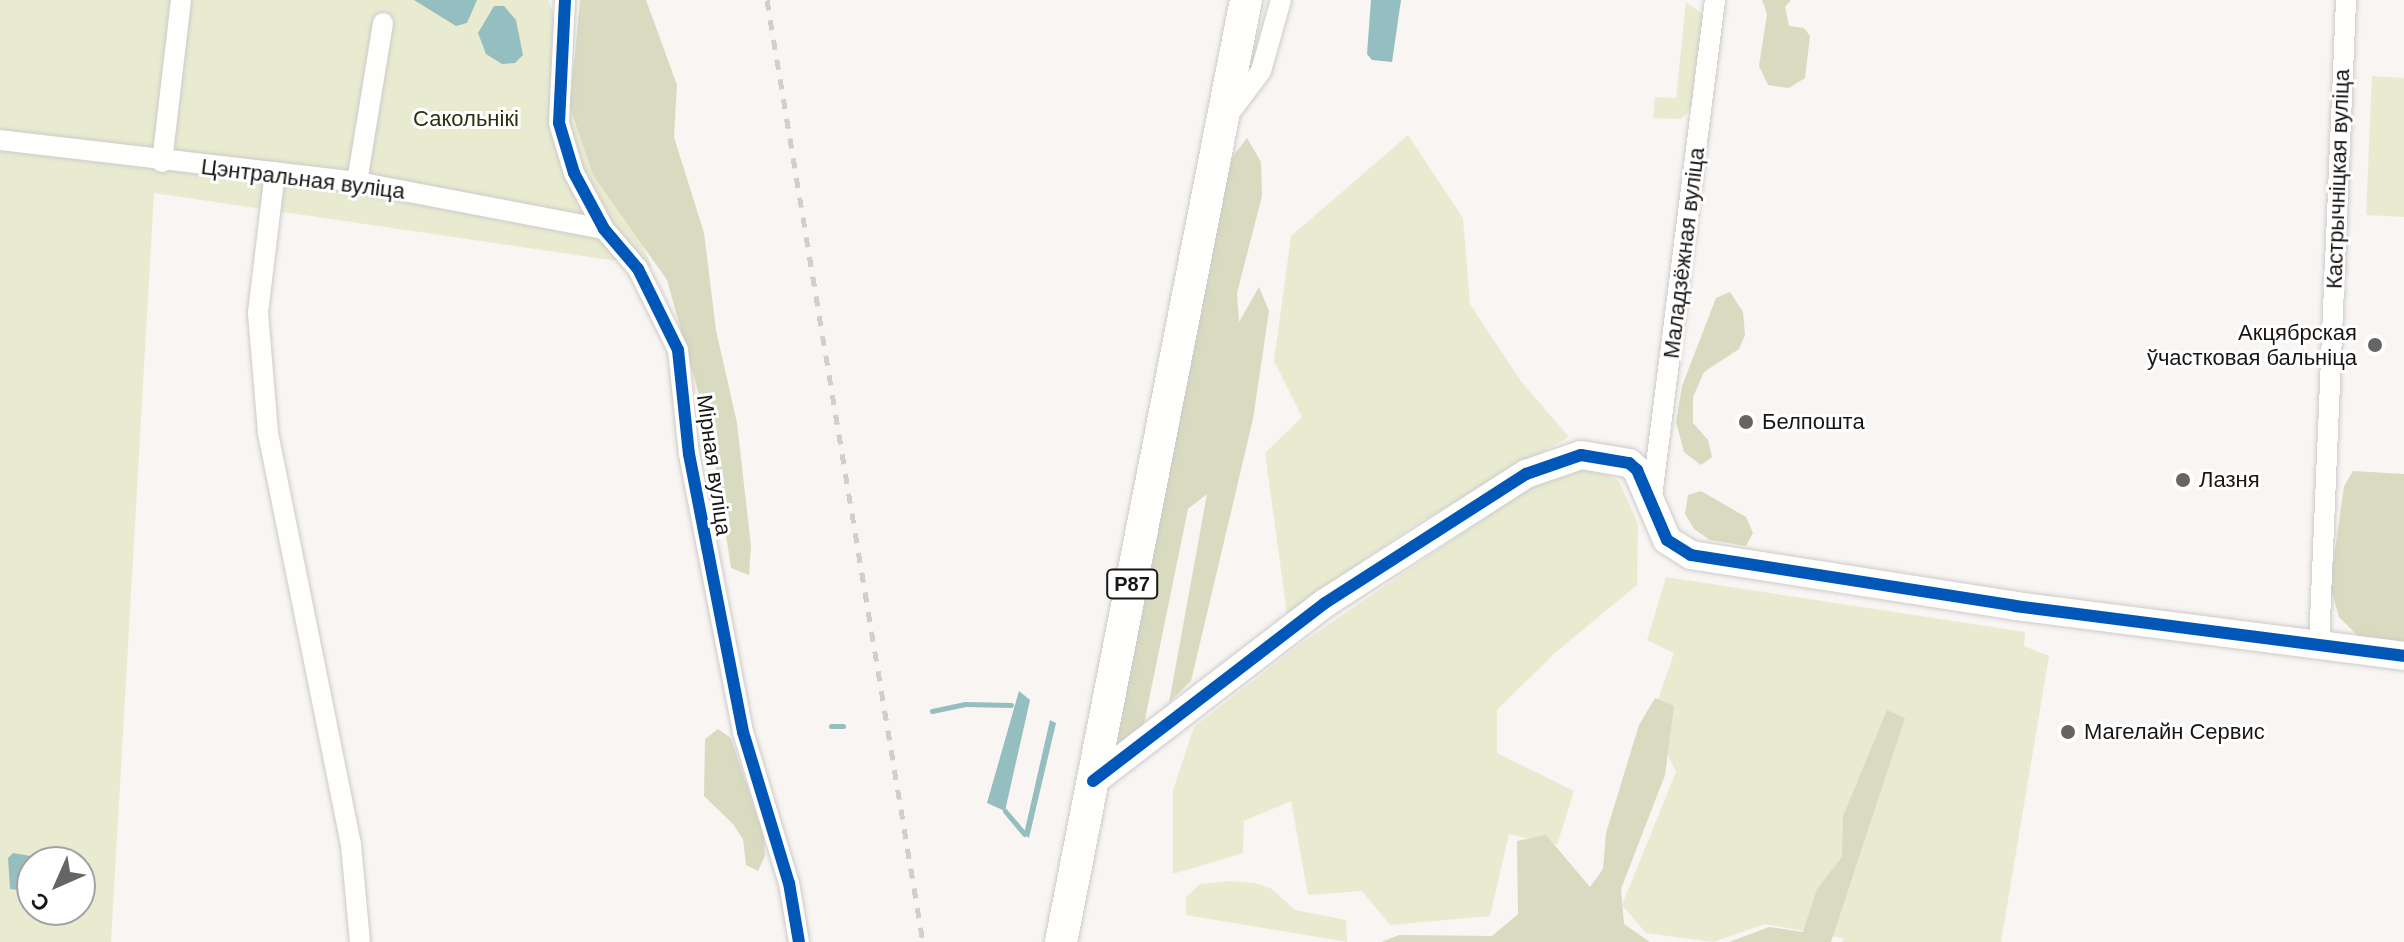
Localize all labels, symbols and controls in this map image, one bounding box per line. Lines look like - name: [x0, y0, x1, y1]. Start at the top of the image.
- street label: Кастрычніцкая вуліца: [2321, 69, 2355, 289]
- park label: Сакольнікі: [413, 106, 519, 132]
- street label: Маладзёжная вуліца: [1658, 146, 1710, 360]
- street label: Цэнтральная вуліца: [200, 153, 406, 205]
- place label: Акцябрская ўчастковая бальніца: [2147, 319, 2357, 370]
- marker: Акцябрская ўчастковая бальніца: [2364, 334, 2386, 356]
- street label: Мірная вуліца: [691, 393, 737, 537]
- place label: Белпошта: [1762, 409, 1865, 435]
- marker: Белпошта: [1737, 413, 1755, 431]
- place label: Лазня: [2199, 467, 2260, 493]
- marker: Лазня: [2174, 471, 2192, 489]
- road number: Р87: [1106, 568, 1158, 600]
- place label: Магелайн Сервис: [2084, 719, 2265, 745]
- marker: Магелайн Сервис: [2059, 723, 2077, 741]
- north arrow: [16, 846, 96, 926]
- text: С: [26, 887, 55, 916]

